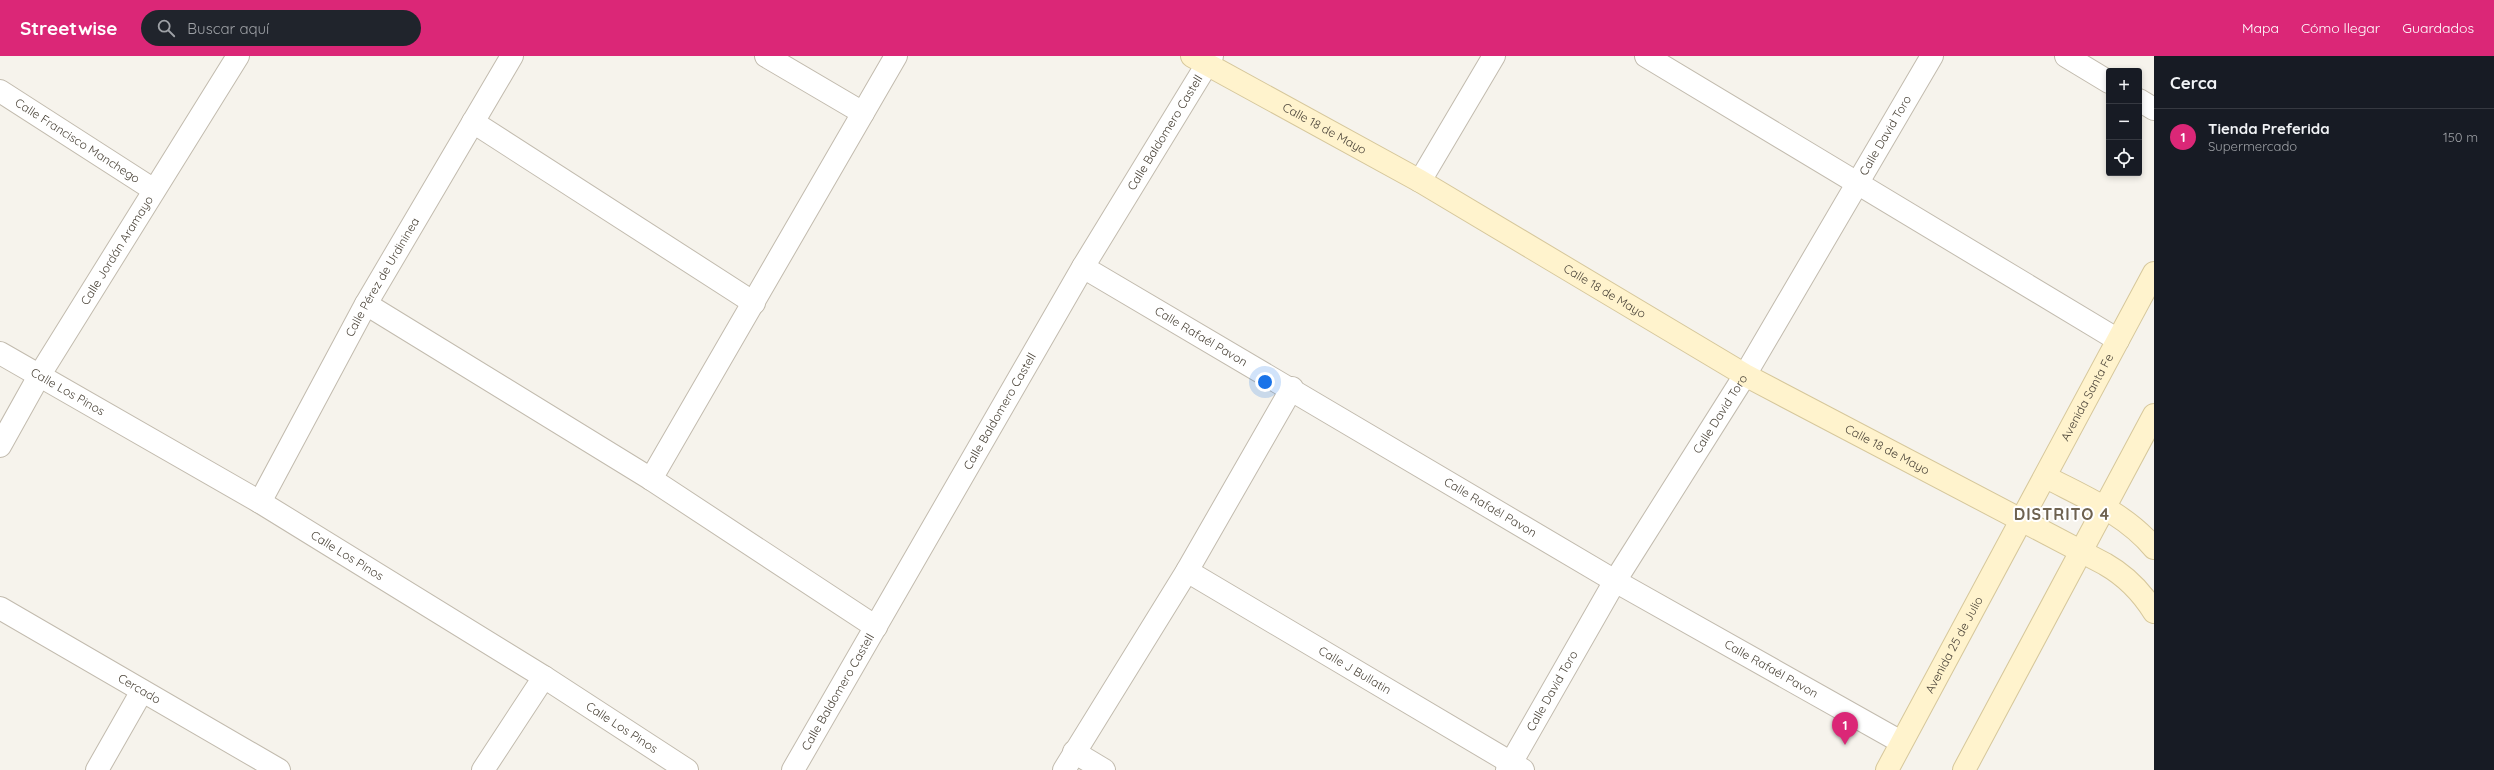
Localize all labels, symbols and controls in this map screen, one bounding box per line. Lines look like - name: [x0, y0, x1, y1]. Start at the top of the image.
- search box: [141, 10, 421, 46]
- text: Streetwise: [20, 16, 117, 40]
- icon: search: [155, 17, 177, 39]
- text: Buscar aquí: [187, 19, 269, 38]
- text: Mapa: [2242, 19, 2279, 37]
- text: Cómo llegar: [2301, 19, 2380, 37]
- text: Guardados: [2402, 19, 2474, 37]
- map controls: [2106, 68, 2142, 176]
- button: +: [2106, 68, 2142, 104]
- street label: Calle Baldomero Castell: [1124, 72, 1206, 193]
- text: Cerca: [2170, 72, 2217, 93]
- street label: Calle David Toro: [1856, 92, 1914, 178]
- street label: Calle Francisco Manchego: [12, 95, 143, 186]
- street label: Calle 18 de Mayo: [1280, 99, 1369, 157]
- button: −: [2106, 104, 2142, 140]
- text: Tienda Preferida: [2208, 119, 2330, 138]
- text: 1: [2180, 129, 2186, 145]
- text: 150 m: [2443, 129, 2478, 145]
- text: Supermercado: [2208, 138, 2297, 154]
- button: locate: [2106, 140, 2142, 176]
- street label: Calle Jordán Aramayo: [77, 193, 156, 307]
- street label: Calle Pérez de Urdininea: [342, 215, 422, 339]
- street label: Calle 18 de Mayo: [1561, 260, 1649, 321]
- street label: Calle Rafaél Pavon: [1152, 303, 1250, 369]
- street label: Calle Baldomero Castell: [960, 350, 1039, 472]
- street label: Avenida Santa Fe: [2057, 351, 2116, 443]
- street label: Calle Los Pinos: [28, 364, 108, 419]
- your location: [1255, 372, 1275, 392]
- street label: Calle David Toro: [1689, 372, 1750, 456]
- street label: Calle 18 de Mayo: [1842, 421, 1932, 478]
- street label: Calle Rafaél Pavon: [1442, 474, 1540, 540]
- district label: DISTRITO 4: [2014, 504, 2110, 524]
- street label: Calle Los Pinos: [308, 527, 387, 584]
- street label: Avenida 25 de Julio: [1922, 594, 1986, 696]
- street label: Calle Baldomero Castell: [798, 631, 877, 753]
- street label: Calle Rafaél Pavon: [1722, 636, 1821, 701]
- street label: Calle J Bullatin: [1316, 643, 1394, 697]
- street label: Calle David Toro: [1523, 648, 1581, 734]
- street label: Cercado: [115, 670, 164, 707]
- street label: Calle Los Pinos: [583, 698, 661, 756]
- pin: 1: [1832, 712, 1858, 745]

